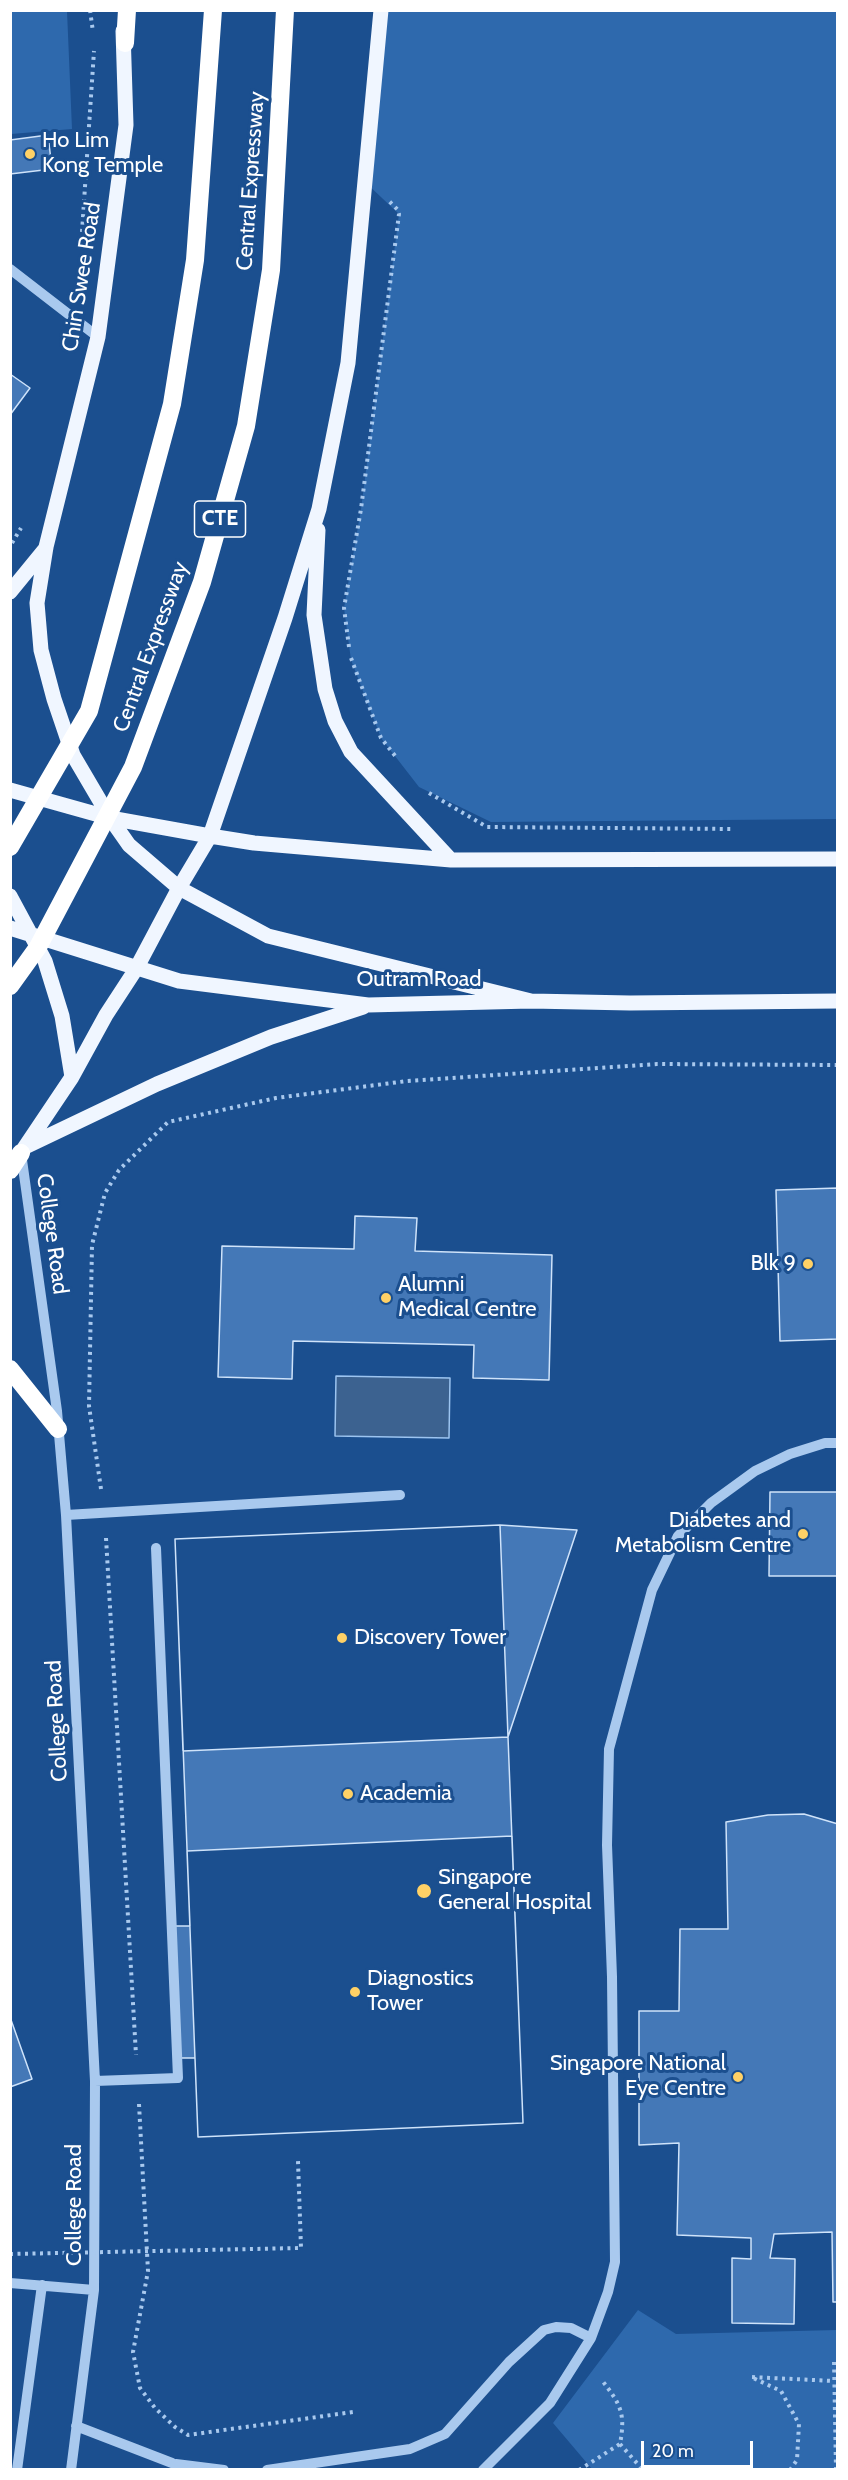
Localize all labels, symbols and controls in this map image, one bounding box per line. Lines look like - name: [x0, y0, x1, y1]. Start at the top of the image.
- street label: Central Expressway: [232, 90, 270, 272]
- place label: Ho Lim Kong Temple: [42, 128, 163, 180]
- marker: Ho Lim Kong Temple: [23, 147, 37, 161]
- street label: Chin Swee Road: [57, 200, 107, 354]
- road number: CTE: [194, 501, 246, 537]
- street label: Central Expressway: [108, 558, 194, 736]
- street label: Outram Road: [356, 967, 482, 993]
- street label: College Road: [30, 1172, 74, 1296]
- place label: Blk 9: [751, 1251, 796, 1277]
- marker: Blk 9: [801, 1257, 815, 1271]
- place label: Alumni Medical Centre: [398, 1272, 536, 1324]
- marker: Alumni Medical Centre: [379, 1291, 393, 1305]
- place label: Diabetes and Metabolism Centre: [615, 1508, 791, 1560]
- marker: Diabetes and Metabolism Centre: [796, 1527, 810, 1541]
- place label: Discovery Tower: [354, 1625, 506, 1651]
- marker: Discovery Tower: [335, 1631, 349, 1645]
- street label: College Road: [41, 1660, 73, 1782]
- place label: Academia: [360, 1781, 452, 1807]
- marker: Academia: [341, 1787, 355, 1801]
- place label: Singapore General Hospital: [438, 1865, 592, 1916]
- marker: Singapore General Hospital: [415, 1882, 433, 1900]
- place label: Diagnostics Tower: [367, 1966, 474, 2018]
- marker: Diagnostics Tower: [348, 1985, 362, 1999]
- place label: Singapore National Eye Centre: [550, 2051, 726, 2102]
- marker: Singapore National Eye Centre: [731, 2070, 745, 2084]
- street label: College Road: [62, 2144, 88, 2266]
- scale bar: [644, 2429, 756, 2467]
- text: 20 m: [652, 2440, 694, 2462]

